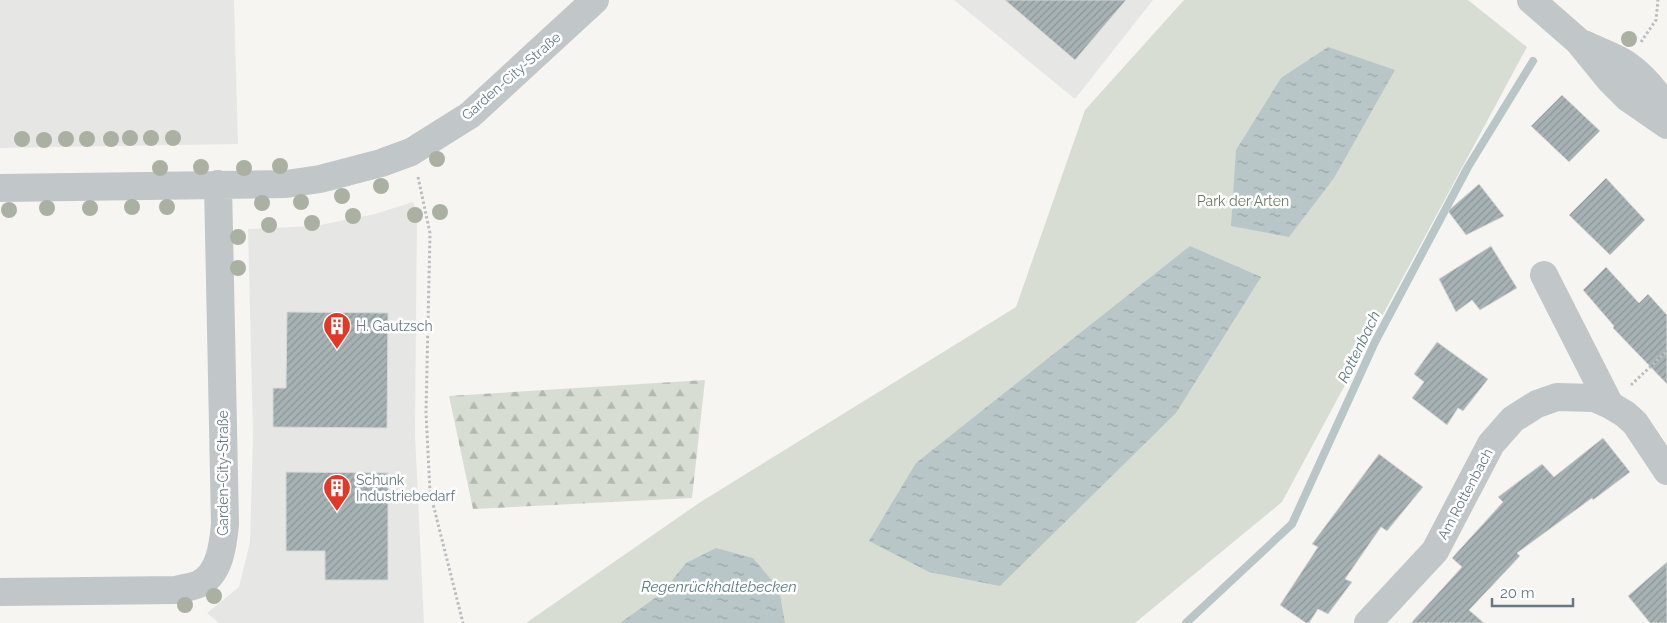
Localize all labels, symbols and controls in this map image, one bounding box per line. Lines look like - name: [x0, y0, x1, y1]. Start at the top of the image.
- street label: Garden-City-Straße: [458, 29, 564, 123]
- park label: Park der Arten: [1197, 193, 1289, 209]
- water label: Rottenbach: [1334, 308, 1384, 386]
- building icon: H. Gautzsch: [322, 311, 352, 350]
- place label: H. Gautzsch: [356, 318, 433, 334]
- street label: Garden-City-Straße: [215, 410, 231, 536]
- street label: Am Rottenbach: [1434, 446, 1496, 542]
- place label: Schunk Industriebedarf: [356, 472, 456, 504]
- building icon: Schunk Industriebedarf: [322, 473, 352, 512]
- scale bar: [1492, 576, 1573, 608]
- water label: Regenrückhaltebecken: [641, 578, 797, 596]
- text: 20 m: [1500, 584, 1535, 602]

